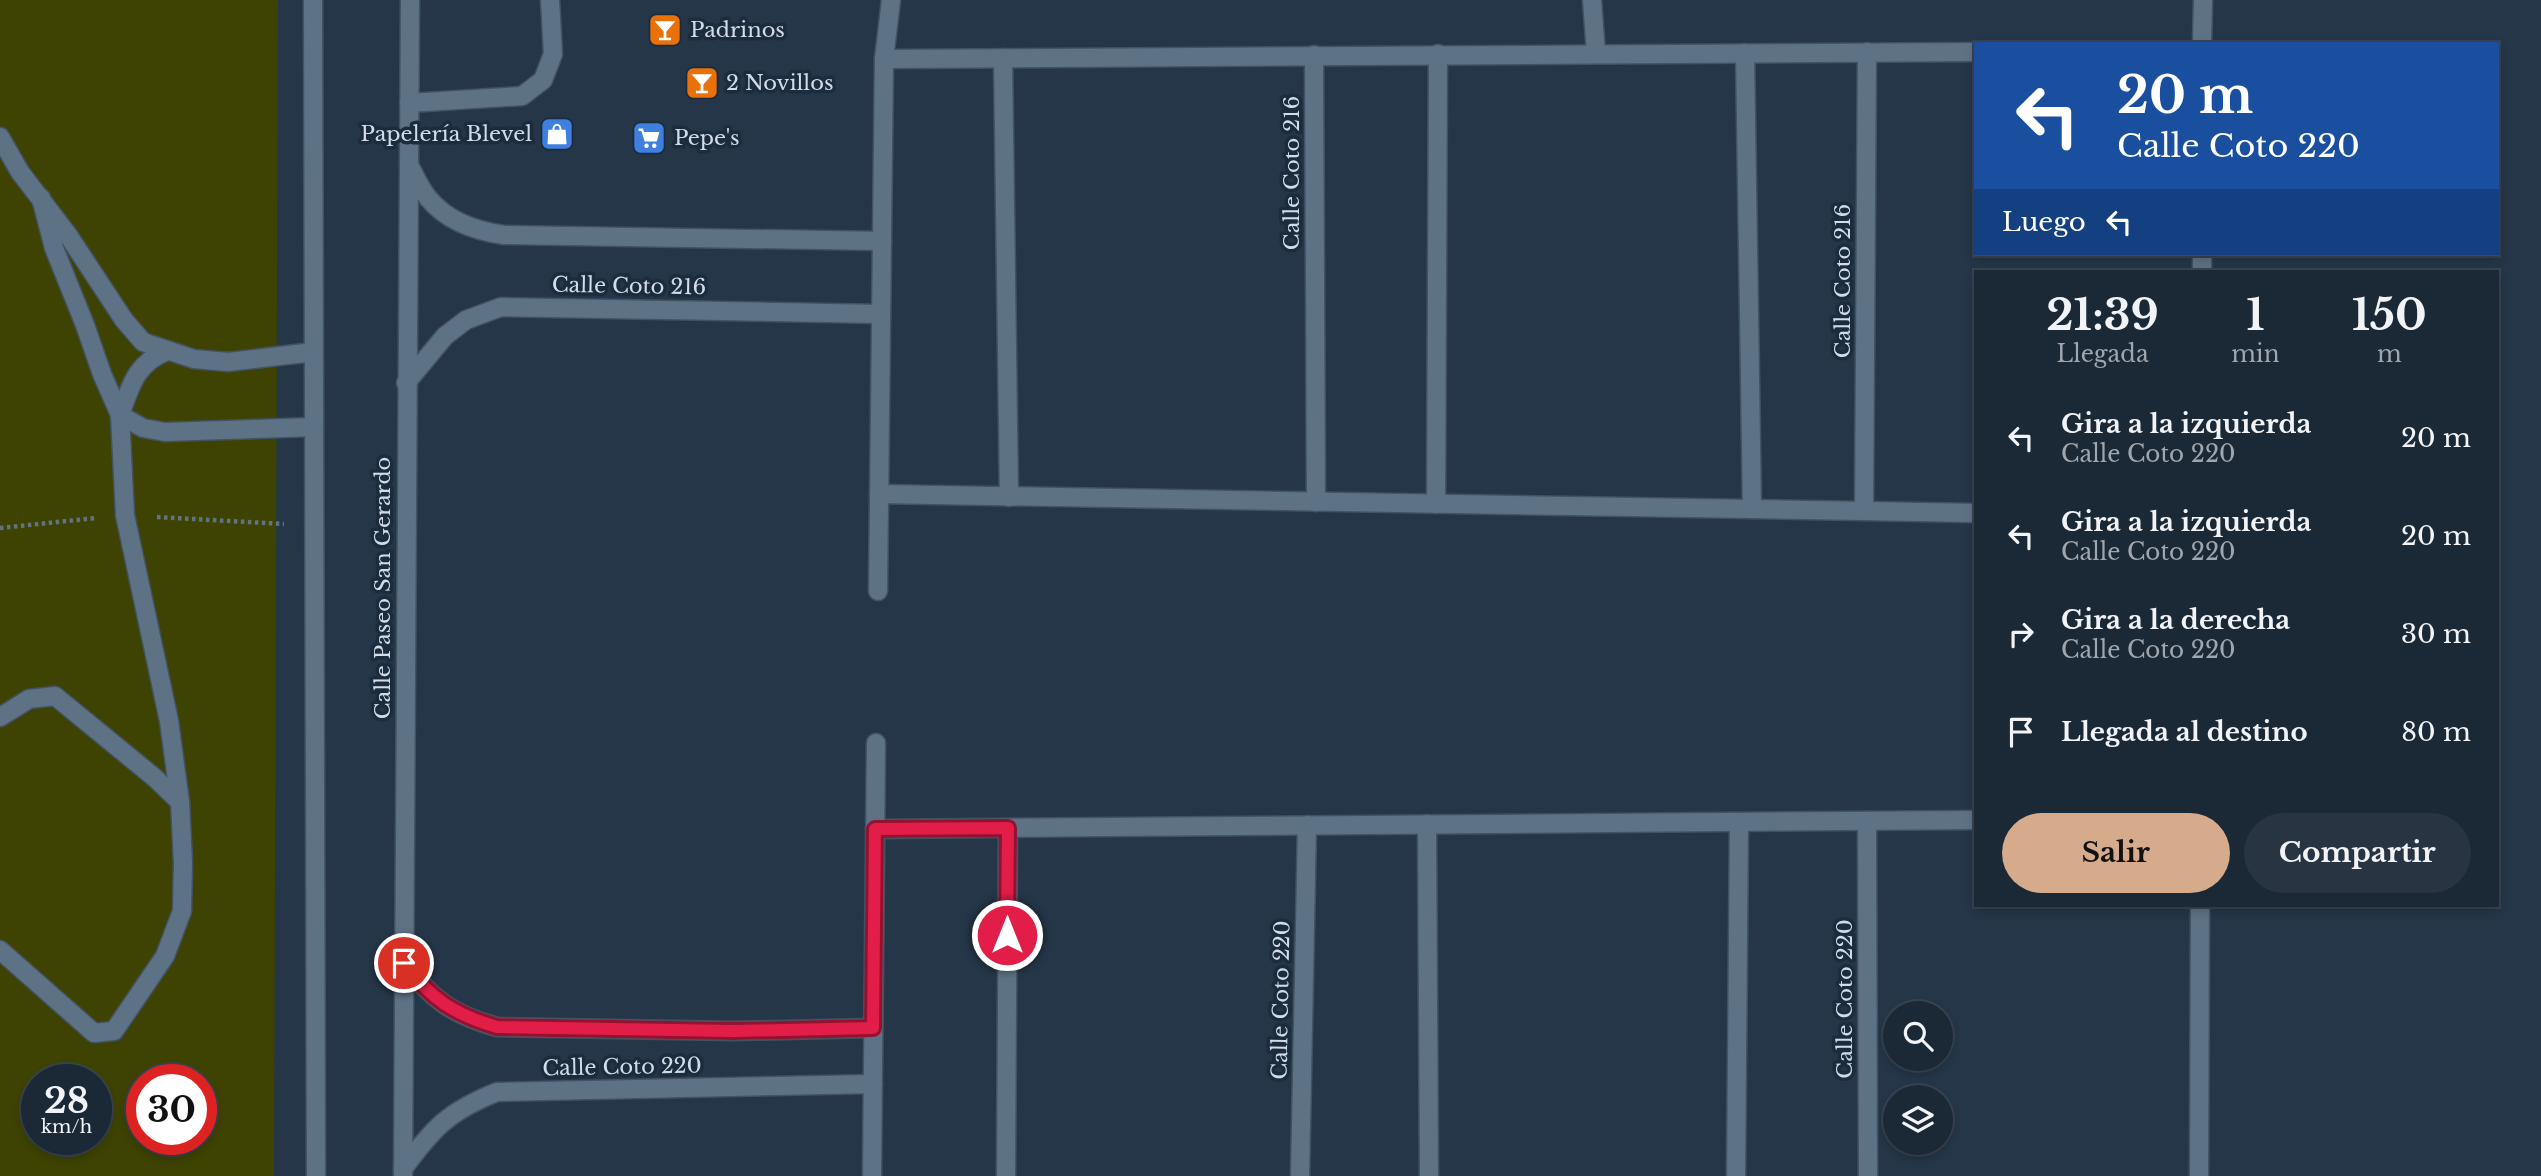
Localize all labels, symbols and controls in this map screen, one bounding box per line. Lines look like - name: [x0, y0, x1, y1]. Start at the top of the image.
- bar icon: Padrinos: [646, 11, 684, 49]
- place label: Padrinos: [690, 17, 785, 43]
- bar icon: 2 Novillos: [683, 64, 721, 102]
- text: 20 m: [2117, 65, 2253, 126]
- place label: 2 Novillos: [726, 70, 833, 96]
- icon: left: [2002, 70, 2093, 161]
- street label: Calle Coto 216: [1279, 96, 1305, 250]
- shop icon: Papelería Blevel: [538, 115, 576, 153]
- supermarket icon: Pepe's: [630, 119, 668, 157]
- place label: Papelería Blevel: [361, 121, 532, 147]
- place label: Pepe's: [674, 125, 740, 151]
- text: Calle Coto 220: [2117, 126, 2360, 166]
- icon: left: [2100, 203, 2138, 241]
- street label: Calle Coto 216: [1830, 204, 1856, 358]
- text: Luego: [2002, 206, 2086, 238]
- street label: Calle Coto 216: [552, 272, 706, 300]
- text: 21:39: [2046, 289, 2159, 341]
- text: 1: [2246, 289, 2264, 341]
- text: 150: [2352, 289, 2427, 341]
- text: Llegada: [2056, 340, 2149, 368]
- text: min: [2231, 340, 2280, 368]
- text: m: [2377, 340, 2402, 368]
- text: Gira a la izquierda: [2061, 408, 2311, 440]
- icon: left: [2002, 419, 2040, 457]
- text: 20 m: [2401, 422, 2471, 454]
- text: Calle Coto 220: [2061, 440, 2236, 468]
- street label: Calle Paseo San Gerardo: [370, 457, 396, 719]
- text: Gira a la izquierda: [2061, 506, 2311, 538]
- icon: left: [2002, 517, 2040, 555]
- text: 20 m: [2401, 520, 2471, 552]
- text: Calle Coto 220: [2061, 538, 2236, 566]
- text: Gira a la derecha: [2061, 604, 2290, 636]
- icon: right: [2002, 615, 2040, 653]
- text: 30 m: [2401, 618, 2471, 650]
- text: Calle Coto 220: [2061, 636, 2236, 664]
- icon: arrive: [2002, 713, 2040, 751]
- text: Llegada al destino: [2061, 716, 2308, 748]
- text: 80 m: [2401, 716, 2471, 748]
- button: Salir: [2002, 813, 2230, 893]
- button: Compartir: [2244, 813, 2471, 893]
- position arrow: [970, 898, 1044, 972]
- street label: Calle Coto 220: [1832, 919, 1858, 1079]
- street label: Calle Coto 220: [1267, 920, 1295, 1080]
- pin: [374, 933, 434, 993]
- icon: arrive: [385, 944, 423, 982]
- map controls: [1883, 1001, 1953, 1155]
- button: search: [1883, 1001, 1953, 1071]
- street label: Calle Coto 220: [542, 1053, 702, 1081]
- speed limit sign: 30: [126, 1064, 217, 1155]
- text: 28: [44, 1079, 89, 1122]
- button: layers: [1883, 1085, 1953, 1155]
- text: km/h: [41, 1116, 92, 1138]

